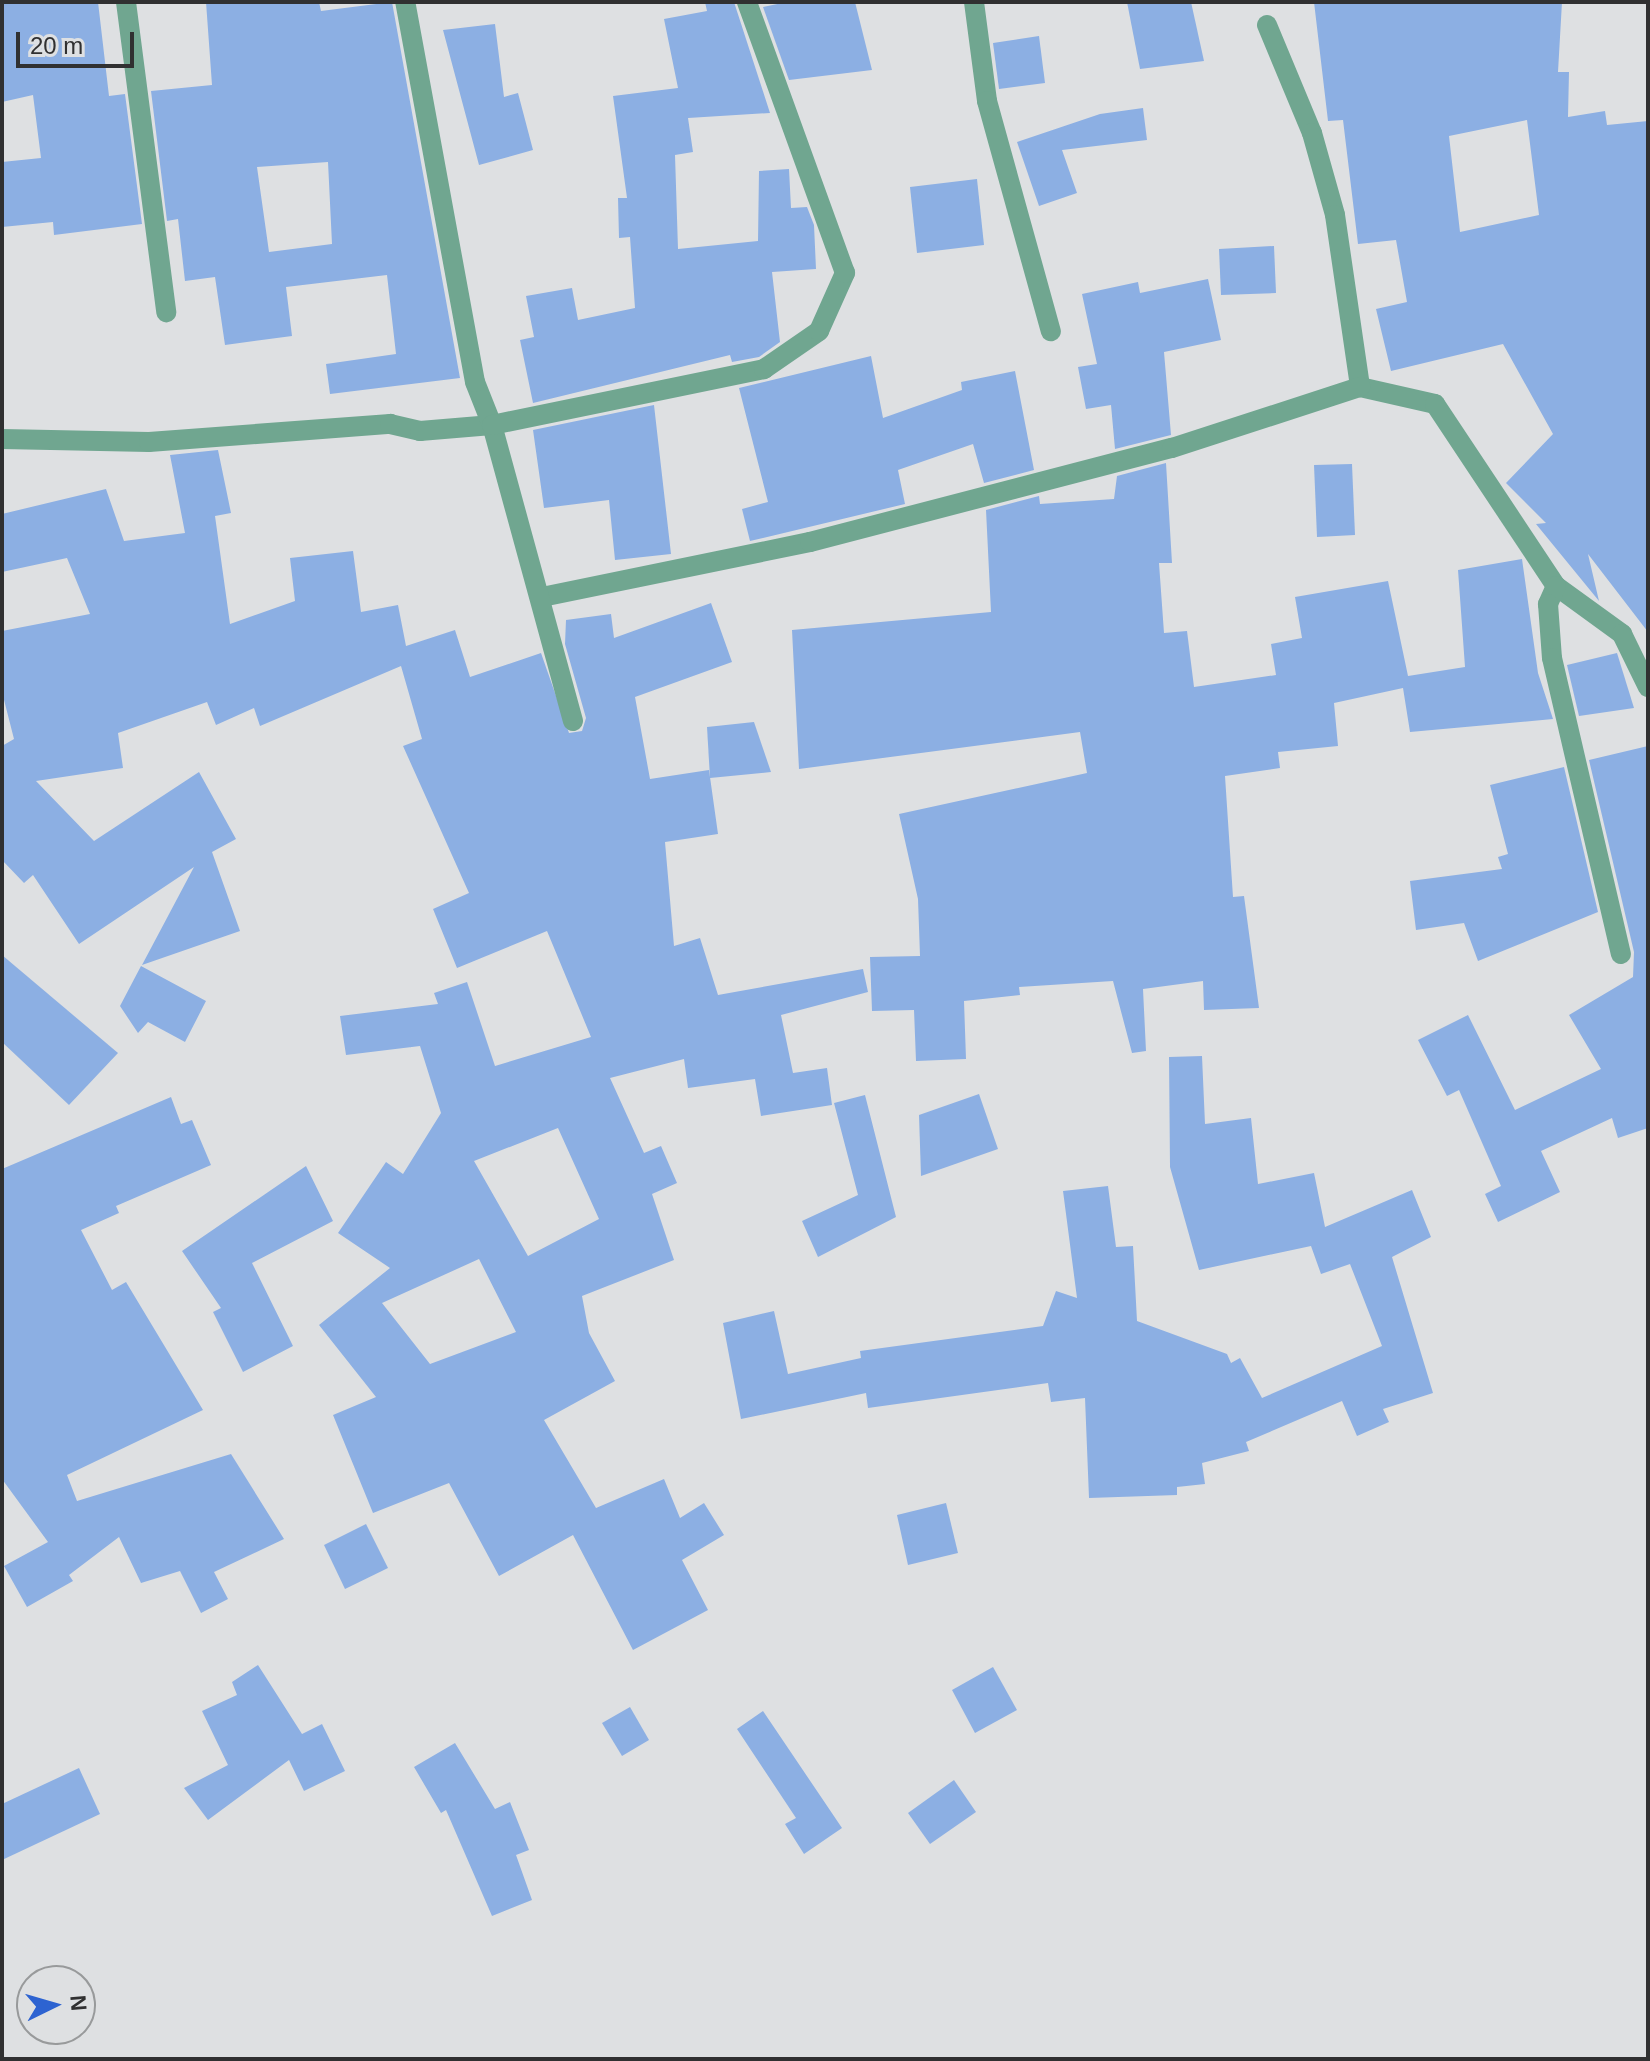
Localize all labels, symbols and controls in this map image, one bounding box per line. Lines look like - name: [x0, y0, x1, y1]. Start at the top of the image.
- scale bar: [20, 16, 138, 66]
- text: 20 m: [30, 32, 83, 59]
- north arrow: [16, 1965, 96, 2045]
- text: N: [65, 1994, 92, 2012]

